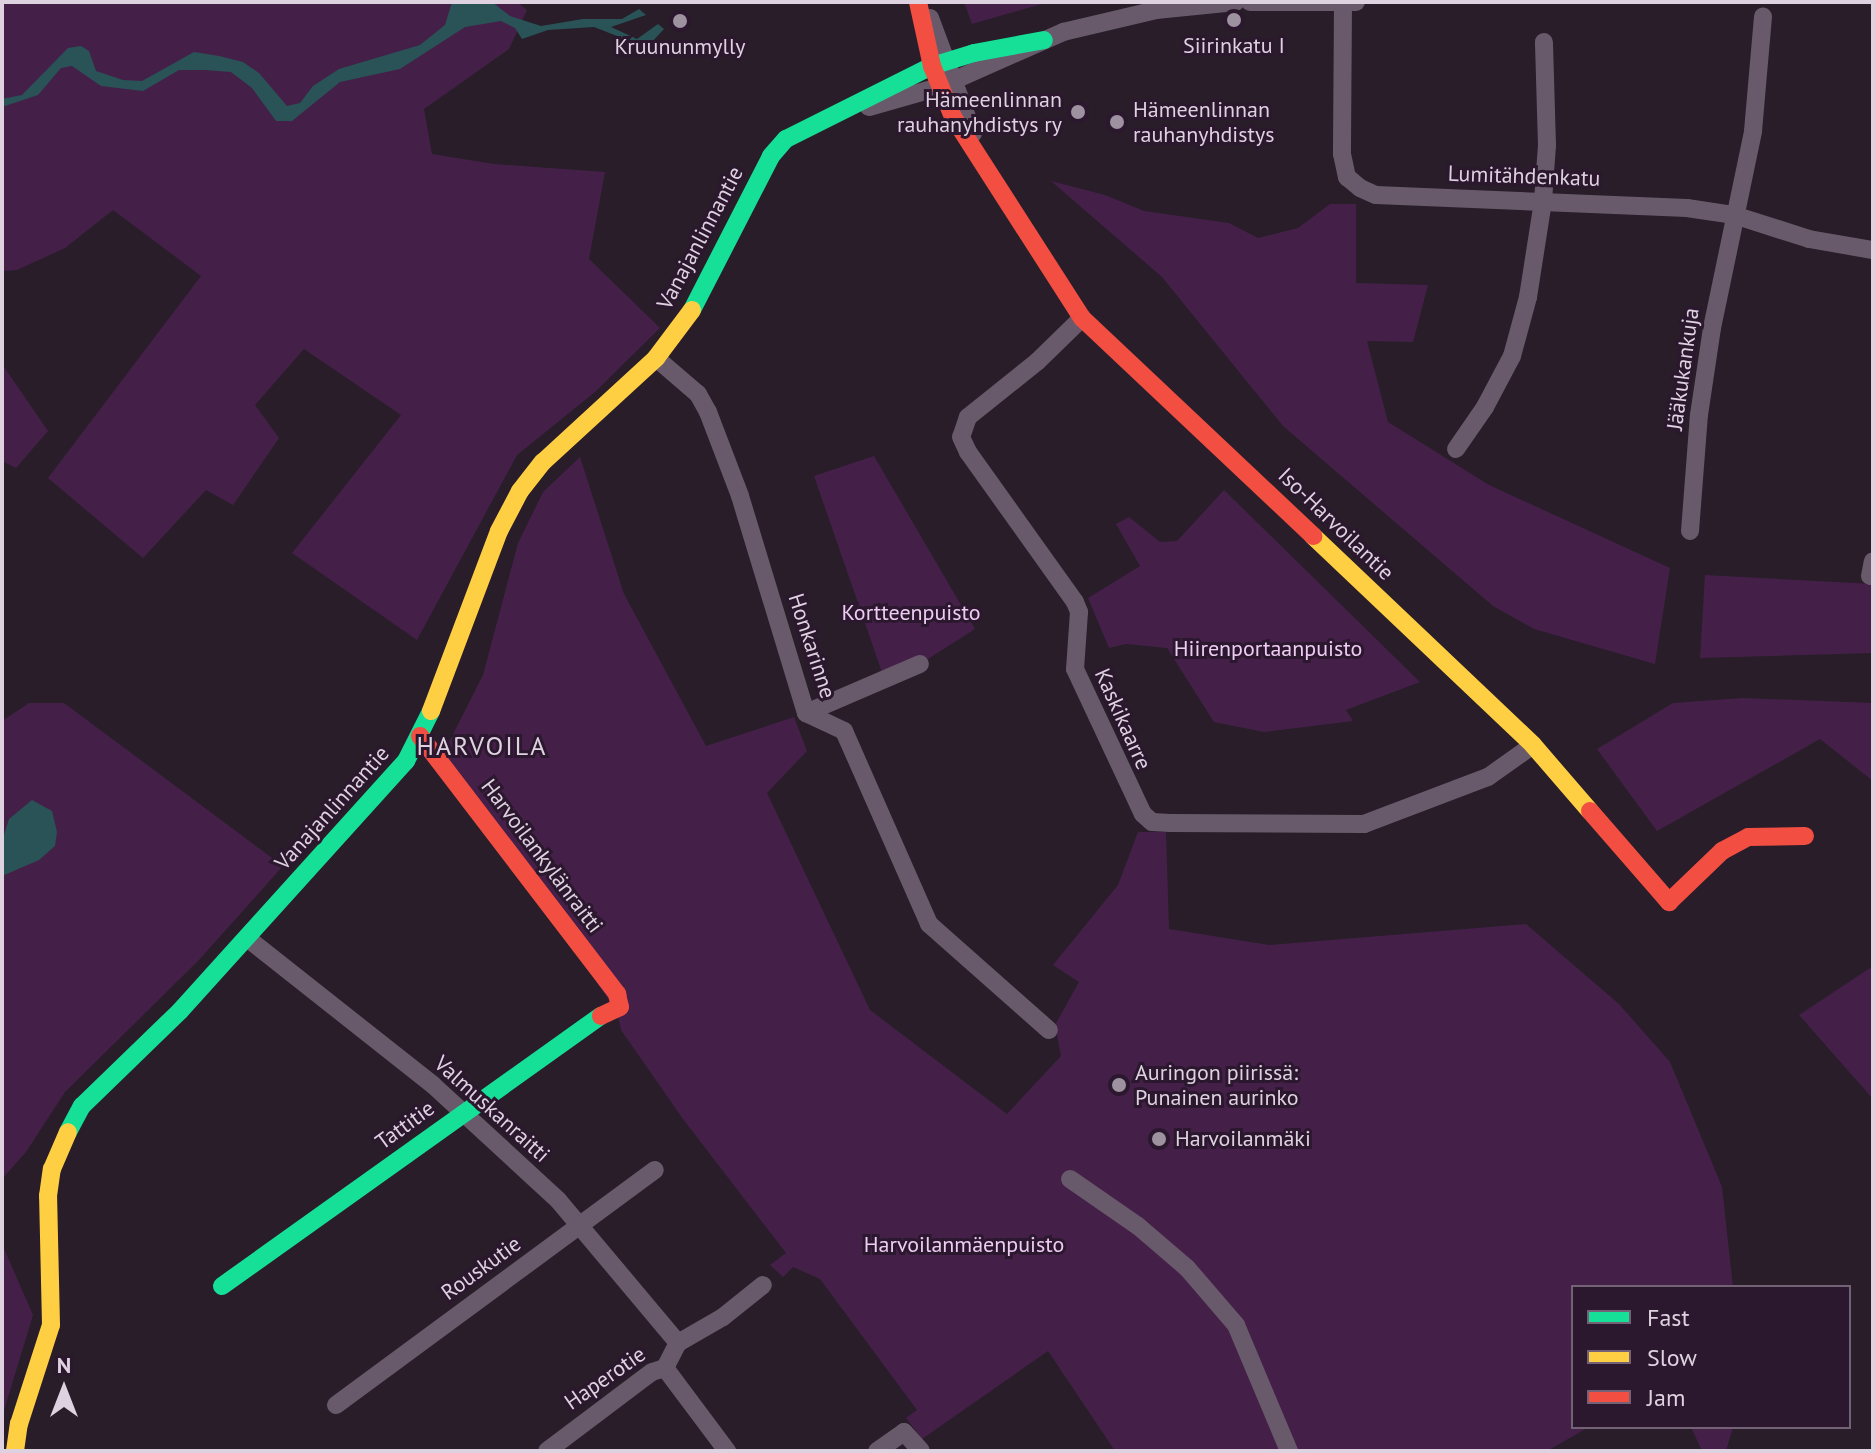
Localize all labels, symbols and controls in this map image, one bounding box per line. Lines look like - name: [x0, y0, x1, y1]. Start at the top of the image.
- marker: Siirinkatu I: [1225, 11, 1243, 29]
- marker: Kruununmylly: [671, 12, 689, 30]
- place label: Siirinkatu I: [1183, 33, 1285, 59]
- place label: Kruununmylly: [614, 34, 746, 60]
- place label: Hämeenlinnan rauhanyhdistys ry: [897, 86, 1062, 138]
- place label: Hämeenlinnan rauhanyhdistys: [1133, 96, 1274, 148]
- marker: Hämeenlinnan rauhanyhdistys ry: [1069, 103, 1087, 121]
- marker: Hämeenlinnan rauhanyhdistys: [1108, 113, 1126, 131]
- street label: Lumitähdenkatu: [1447, 160, 1601, 192]
- street label: Vanajanlinnantie: [651, 162, 749, 314]
- street label: Jääkukankuja: [1661, 306, 1705, 432]
- street label: Iso-Harvoilantie: [1273, 462, 1399, 586]
- street label: Honkarinne: [783, 590, 841, 702]
- park label: Kortteenpuisto: [841, 600, 981, 626]
- park label: Hiirenportaanpuisto: [1174, 636, 1362, 662]
- street label: Kaskikaarre: [1089, 664, 1157, 774]
- district label: HARVOILA: [416, 730, 548, 762]
- street label: Vanajanlinnantie: [269, 740, 395, 876]
- street label: Harvoilankylänraitti: [476, 774, 608, 938]
- street label: Valmuskanraitti: [429, 1050, 555, 1168]
- place label: Auringon piirissä: Punainen aurinko: [1135, 1059, 1299, 1110]
- marker: Auringon piirissä: Punainen aurinko: [1110, 1076, 1128, 1094]
- street label: Tattitie: [370, 1095, 440, 1155]
- place label: Harvoilanmäki: [1175, 1126, 1311, 1152]
- marker: Harvoilanmäki: [1150, 1130, 1168, 1148]
- street label: Rouskutie: [436, 1230, 526, 1306]
- park label: Harvoilanmäenpuisto: [864, 1232, 1064, 1258]
- legend: [1571, 1285, 1851, 1429]
- text: Fast: [1647, 1302, 1690, 1333]
- street label: Haperotie: [560, 1341, 650, 1415]
- text: Slow: [1647, 1342, 1697, 1373]
- north arrow: [24, 1349, 104, 1429]
- text: N: [57, 1351, 71, 1379]
- text: Jam: [1647, 1382, 1685, 1413]

